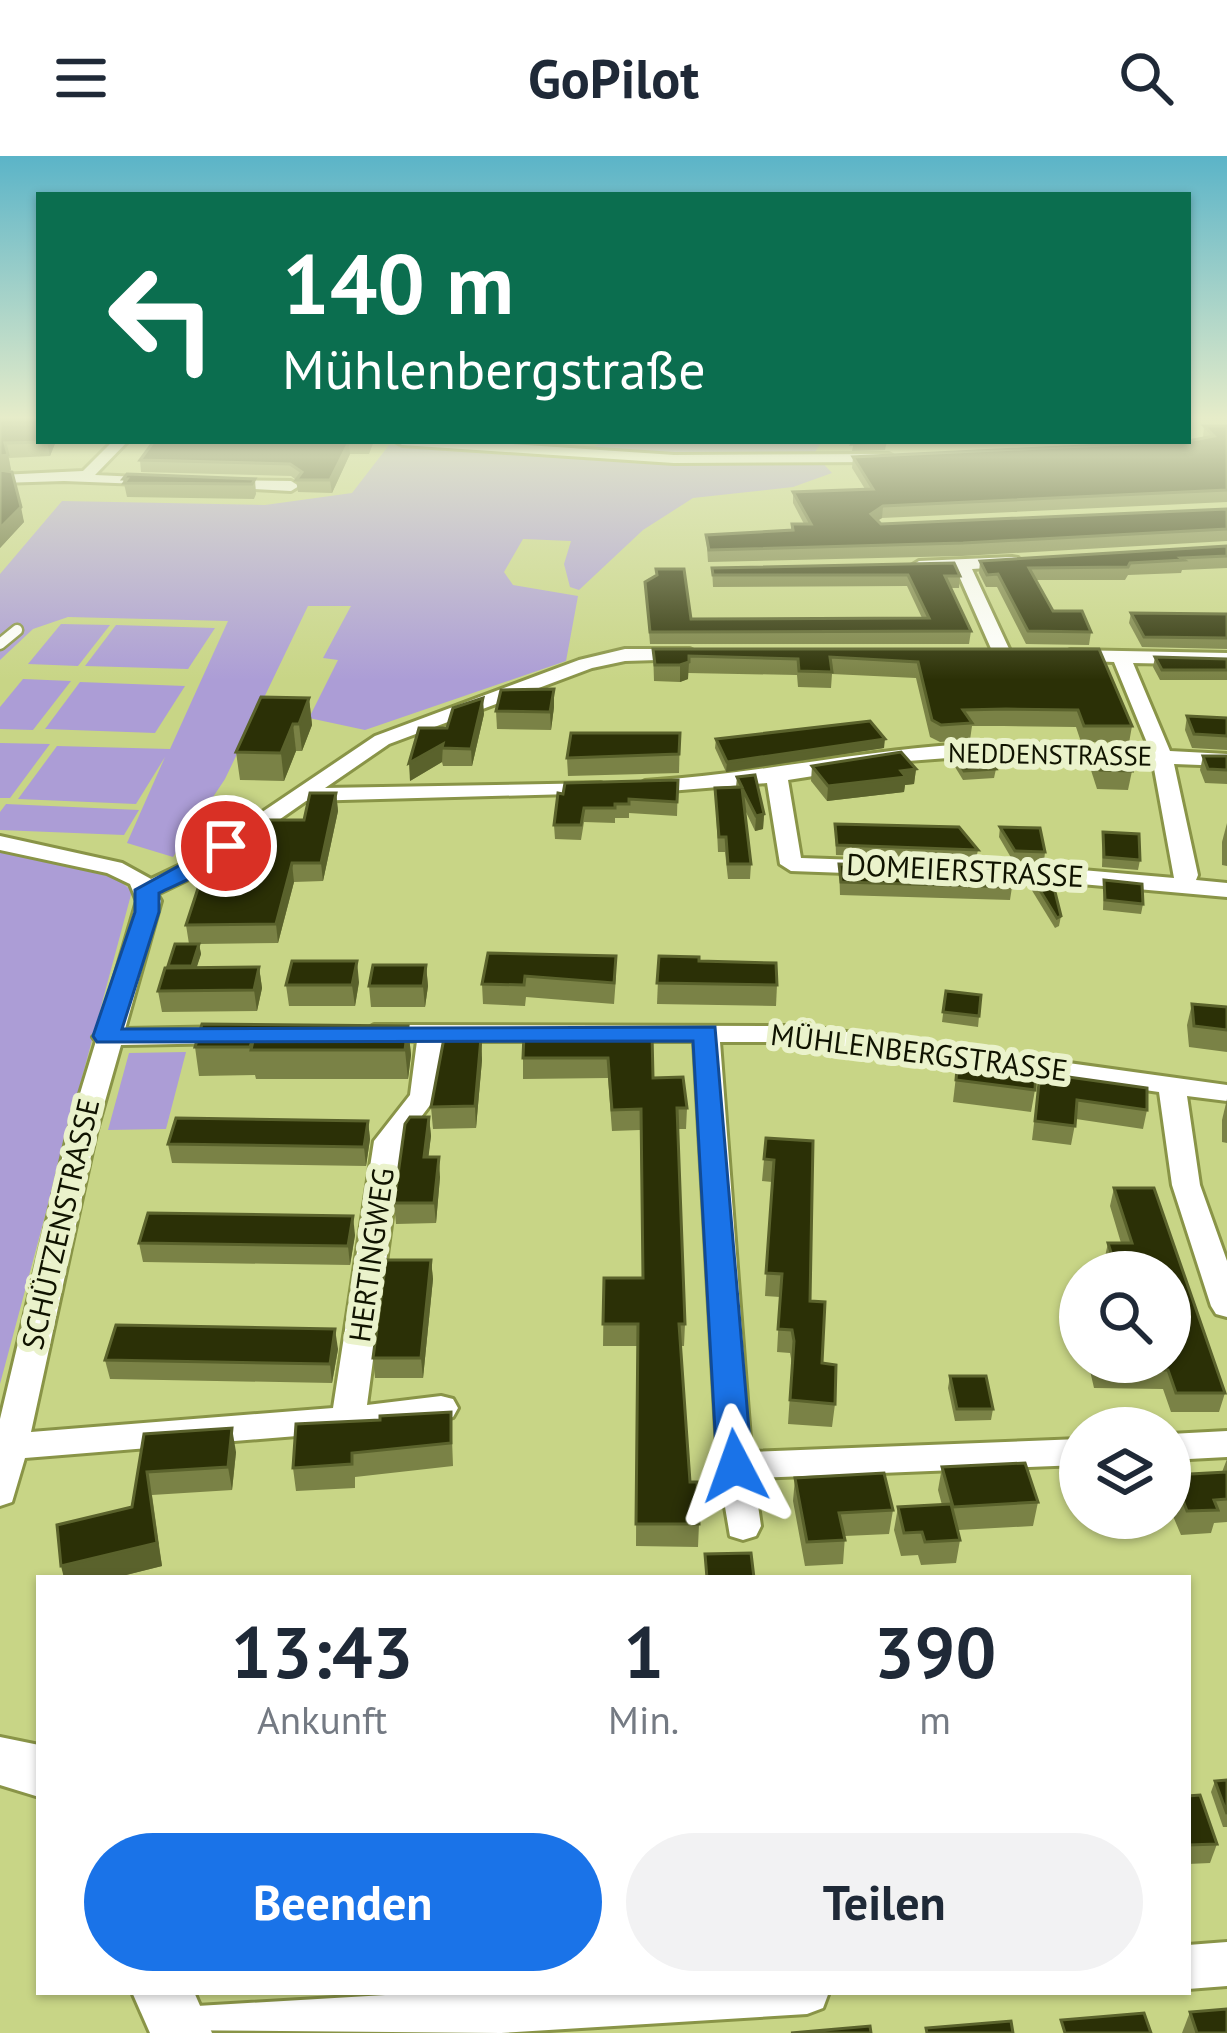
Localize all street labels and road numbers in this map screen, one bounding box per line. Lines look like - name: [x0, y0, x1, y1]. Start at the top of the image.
- street label: NEDDENSTRASSE: [948, 735, 1152, 773]
- street label: DOMEIERSTRASSE: [845, 844, 1085, 895]
- street label: MÜHLENBERGSTRASSE: [768, 1014, 1070, 1089]
- street label: SCHÜTZENSTRASSE: [12, 1094, 107, 1353]
- street label: HERTINGWEG: [339, 1165, 402, 1344]

